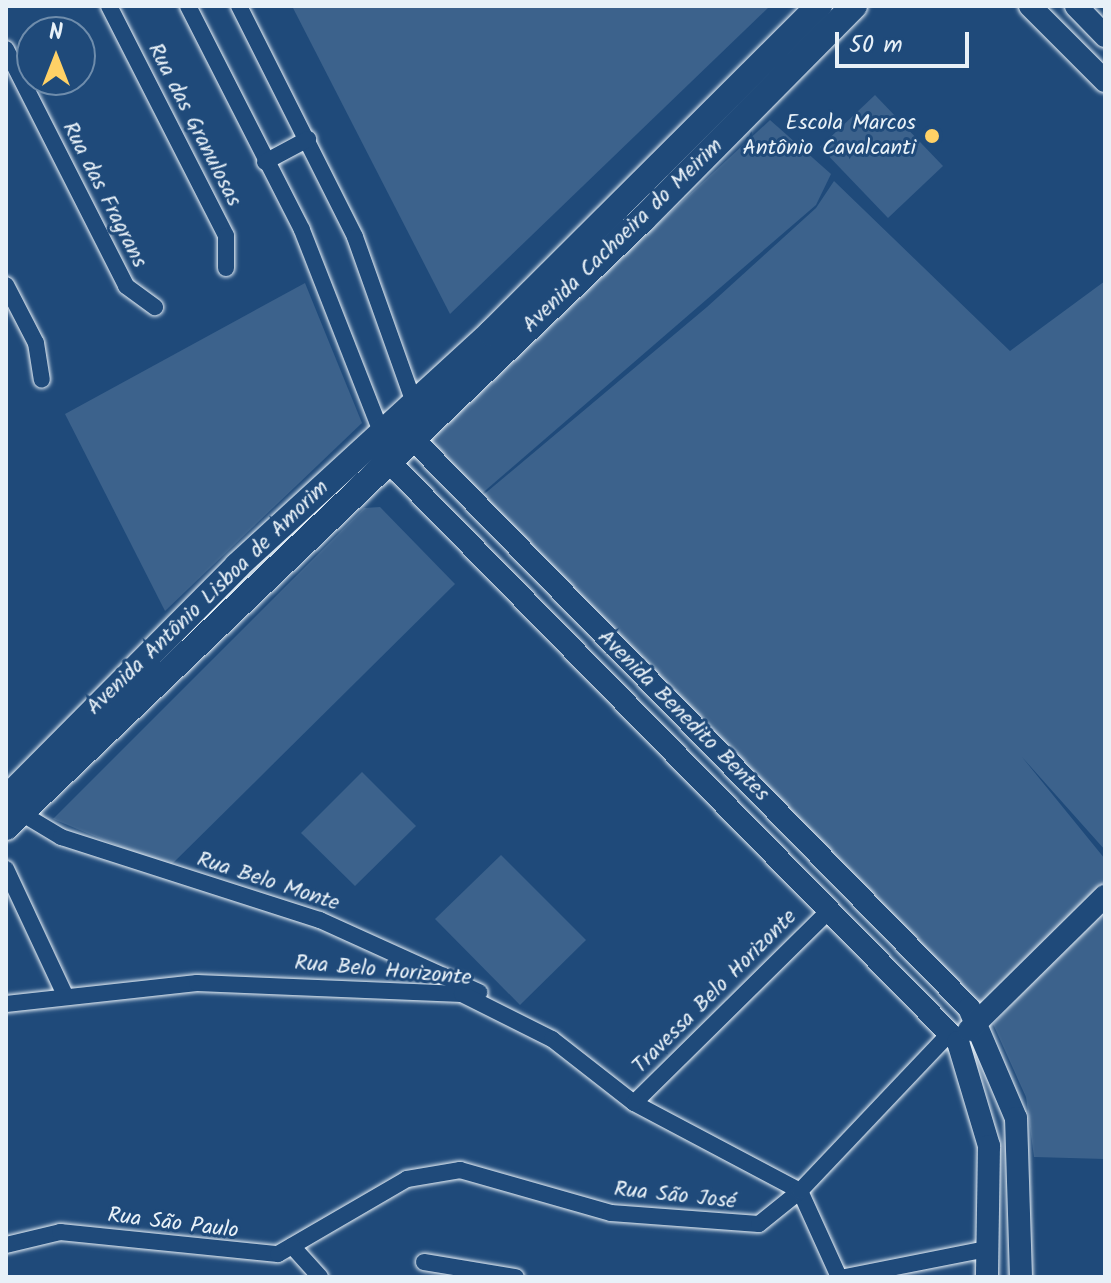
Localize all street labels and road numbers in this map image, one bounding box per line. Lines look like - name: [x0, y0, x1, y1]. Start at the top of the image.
- street label: Rua das Granulosas: [141, 39, 247, 211]
- street label: Rua das Fragrans: [56, 118, 152, 272]
- street label: Avenida Cachoeira do Meirim: [517, 133, 729, 339]
- street label: Avenida Antônio Lisboa de Amorim: [81, 475, 335, 721]
- street label: Avenida Benedito Bentes: [592, 625, 774, 807]
- street label: Rua Belo Monte: [193, 847, 343, 917]
- street label: Travessa Belo Horizonte: [627, 904, 803, 1080]
- street label: Rua Belo Horizonte: [293, 950, 473, 992]
- street label: Rua São José: [613, 1176, 737, 1216]
- street label: Rua São Paulo: [106, 1203, 240, 1245]

